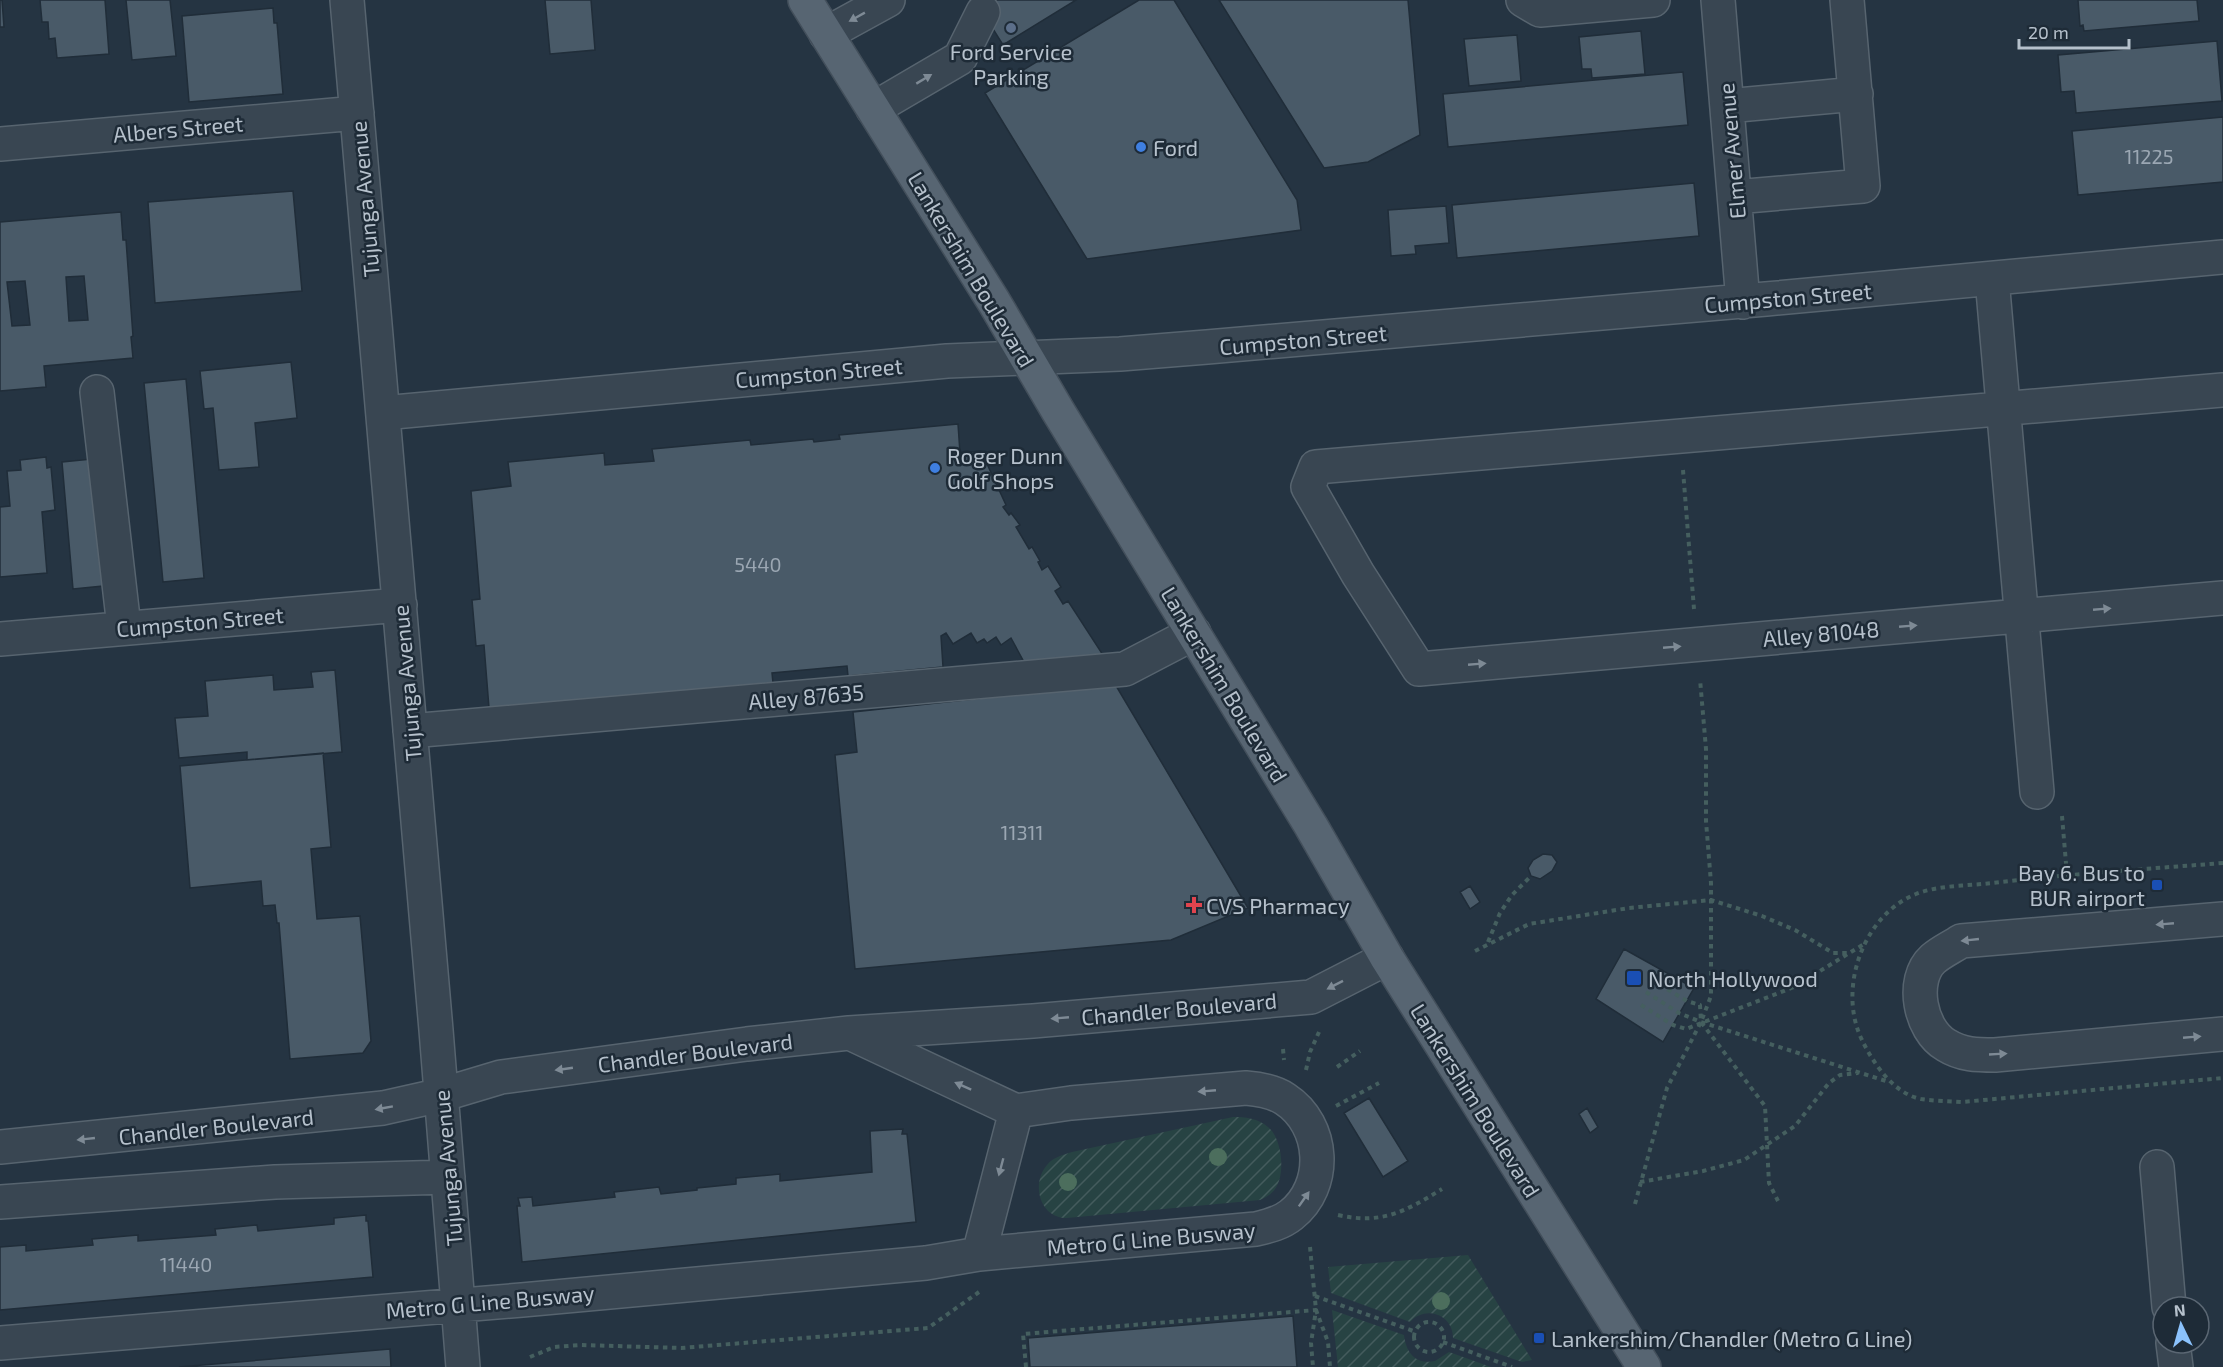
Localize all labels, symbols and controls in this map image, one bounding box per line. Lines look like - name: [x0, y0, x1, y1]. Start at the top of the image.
- one-way arrow: [849, 12, 866, 22]
- scale bar: [2019, 12, 2128, 50]
- marker: Ford Service Parking: [1004, 21, 1018, 35]
- text: 20 m: [2028, 21, 2069, 43]
- place label: Ford Service Parking: [950, 38, 1072, 89]
- one-way arrow: [916, 74, 932, 85]
- street label: Elmer Avenue: [1712, 82, 1750, 220]
- street label: Albers Street: [112, 109, 244, 147]
- street label: Tujunga Avenue: [344, 120, 385, 278]
- place label: Ford: [1153, 134, 1198, 160]
- marker: Ford: [1134, 140, 1148, 154]
- house number: 11225: [2124, 144, 2174, 168]
- street label: Lankershim Boulevard: [903, 167, 1041, 371]
- street label: Cumpston Street: [1703, 277, 1873, 317]
- street label: Cumpston Street: [1218, 319, 1388, 359]
- street label: Cumpston Street: [734, 352, 904, 392]
- place label: Roger Dunn Golf Shops: [947, 442, 1063, 493]
- marker: Roger Dunn Golf Shops: [928, 461, 942, 475]
- house number: 5440: [734, 552, 782, 576]
- street label: Lankershim Boulevard: [1156, 582, 1294, 786]
- street label: Cumpston Street: [115, 601, 285, 641]
- street label: Tujunga Avenue: [386, 604, 427, 762]
- one-way arrow: [2093, 604, 2112, 614]
- street label: Alley 81048: [1762, 615, 1880, 651]
- one-way arrow: [1898, 621, 1917, 631]
- one-way arrow: [1662, 642, 1681, 651]
- one-way arrow: [1468, 659, 1487, 668]
- street label: Alley 87635: [747, 678, 865, 714]
- house number: 11311: [1001, 820, 1043, 844]
- place label: Bay 6. Bus to BUR airport: [2018, 859, 2145, 910]
- marker: Bay 6. Bus to BUR airport: [2150, 878, 2164, 892]
- place label: CVS Pharmacy: [1206, 892, 1350, 918]
- marker: CVS Pharmacy: [1187, 898, 1201, 912]
- one-way arrow: [2155, 919, 2174, 929]
- one-way arrow: [1961, 936, 1980, 945]
- place label: North Hollywood: [1648, 965, 1818, 991]
- marker: North Hollywood: [1625, 969, 1643, 987]
- one-way arrow: [1326, 980, 1343, 989]
- street label: Chandler Boulevard: [1080, 986, 1278, 1030]
- street label: Lankershim Boulevard: [1406, 999, 1546, 1201]
- one-way arrow: [1050, 1013, 1069, 1023]
- street label: Chandler Boulevard: [596, 1027, 794, 1077]
- one-way arrow: [2183, 1032, 2202, 1042]
- one-way arrow: [1989, 1050, 2008, 1059]
- one-way arrow: [555, 1064, 574, 1073]
- one-way arrow: [955, 1082, 972, 1091]
- one-way arrow: [1198, 1086, 1217, 1096]
- street label: Tujunga Avenue: [427, 1089, 468, 1247]
- street label: Chandler Boulevard: [117, 1103, 315, 1149]
- one-way arrow: [374, 1103, 393, 1112]
- one-way arrow: [76, 1134, 95, 1144]
- one-way arrow: [996, 1158, 1006, 1176]
- one-way arrow: [1298, 1192, 1310, 1208]
- street label: Metro G Line Busway: [1045, 1216, 1257, 1260]
- house number: 11440: [160, 1252, 212, 1276]
- street label: Metro G Line Busway: [384, 1279, 596, 1323]
- north arrow: [2151, 1295, 2211, 1355]
- text: N: [2173, 1300, 2186, 1320]
- place label: Lankershim/Chandler (Metro G Line): [1551, 1325, 1912, 1351]
- marker: Lankershim/Chandler (Metro G Line): [1532, 1331, 1546, 1345]

